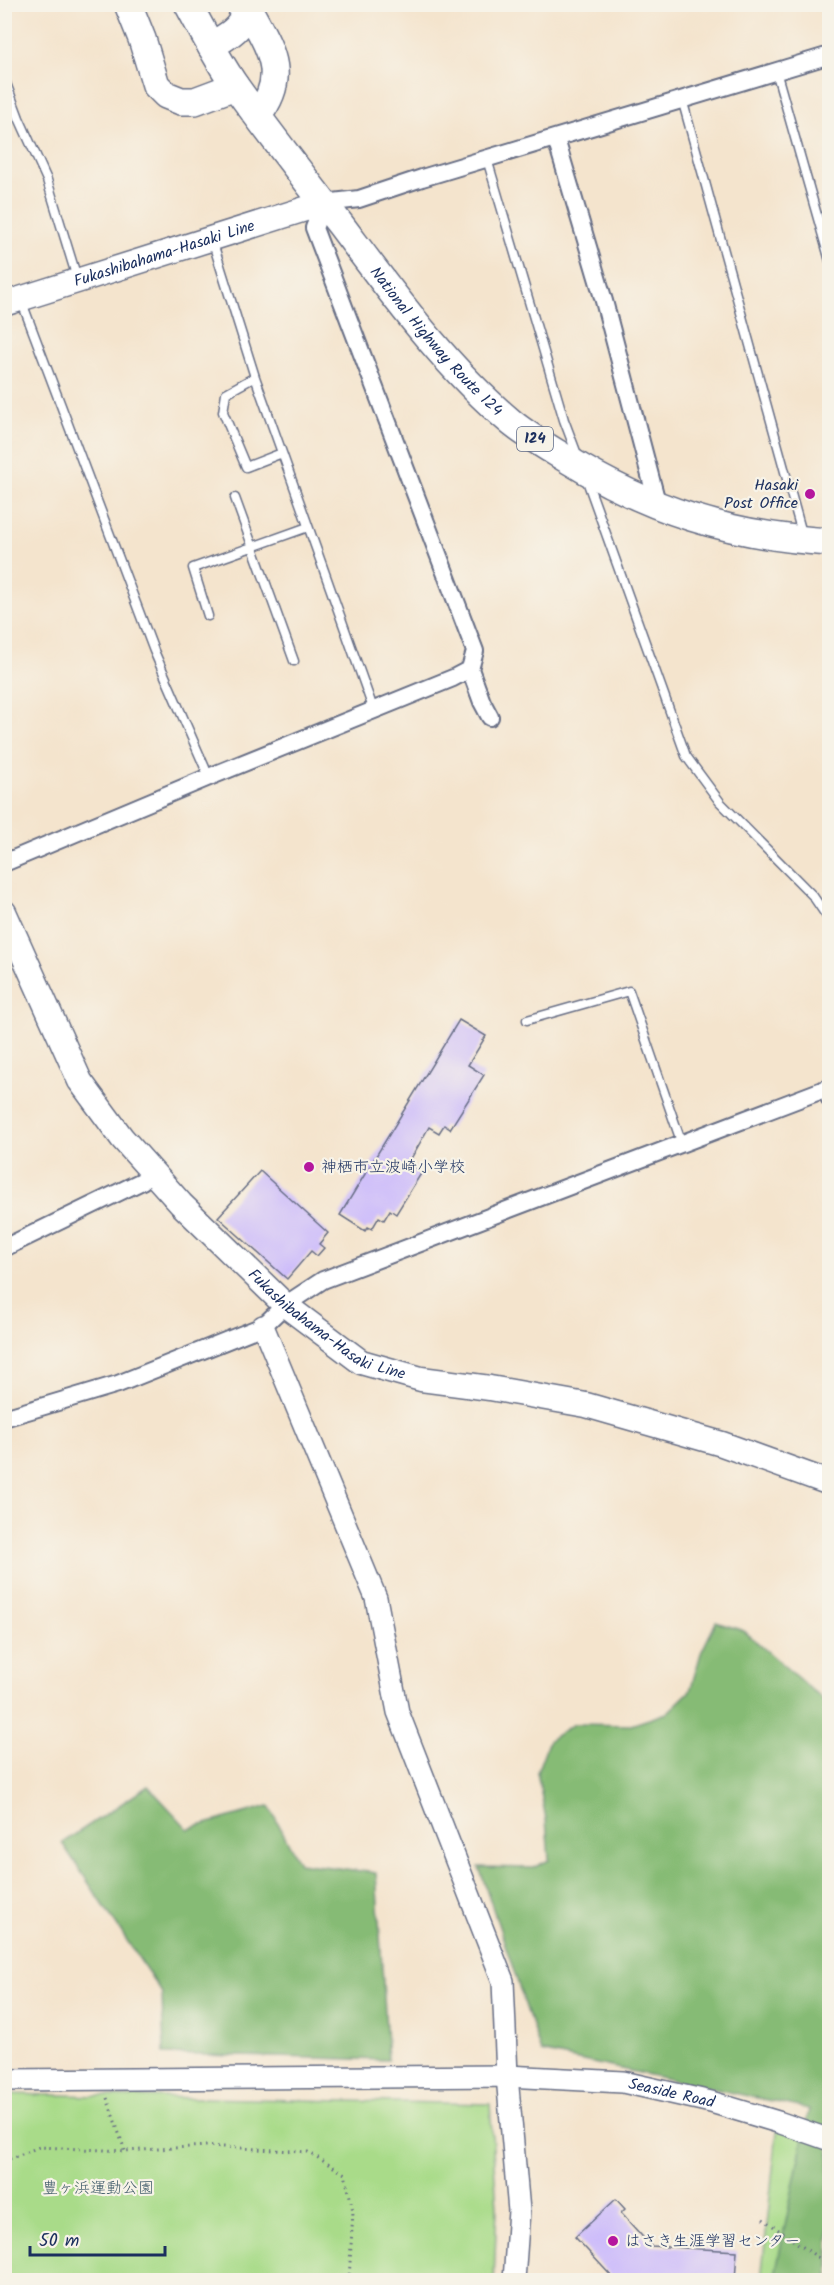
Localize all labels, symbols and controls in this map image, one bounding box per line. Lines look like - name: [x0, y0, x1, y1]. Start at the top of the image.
- street label: Fukashibahama-Hasaki Line: [71, 213, 258, 294]
- street label: National Highway Route 124: [364, 261, 509, 422]
- road number: 124: [517, 427, 553, 451]
- place label: Hasaki Post Office: [724, 473, 799, 516]
- marker: Hasaki Post Office: [803, 487, 817, 501]
- place label: 神栖市立波崎小学校: [321, 1155, 465, 1180]
- marker: 神栖市立波崎小学校: [302, 1160, 316, 1174]
- street label: Fukashibahama-Hasaki Line: [242, 1263, 408, 1386]
- street label: Seaside Road: [626, 2071, 718, 2115]
- park label: 豊ヶ浜運動公園: [42, 2176, 154, 2201]
- scale bar: [30, 2219, 165, 2257]
- text: 50 m: [39, 2227, 79, 2256]
- place label: はさき生涯学習センター: [625, 2229, 800, 2254]
- marker: はさき生涯学習センター: [606, 2234, 620, 2248]

